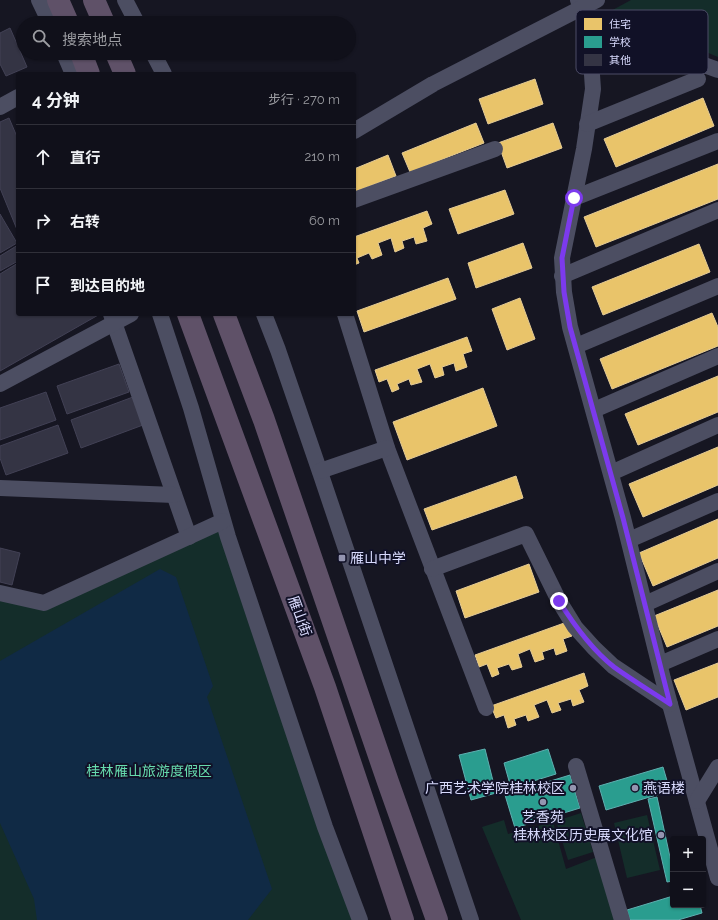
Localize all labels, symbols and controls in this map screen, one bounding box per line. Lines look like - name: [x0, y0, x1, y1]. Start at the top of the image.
- legend: [576, 10, 708, 74]
- search box: [16, 16, 356, 60]
- text: 住宅: [609, 18, 631, 31]
- icon: search: [30, 27, 52, 49]
- text: 搜索地点: [62, 31, 122, 49]
- text: 学校: [609, 36, 631, 49]
- text: 其他: [609, 54, 631, 67]
- text: 4 分钟: [32, 90, 80, 110]
- text: 步行 · 270 m: [268, 92, 340, 107]
- icon: ahead: [32, 146, 54, 168]
- text: 直行: [70, 149, 100, 167]
- text: 210 m: [304, 149, 340, 164]
- route start: [565, 189, 583, 207]
- icon: right: [32, 210, 54, 232]
- text: 右转: [70, 213, 100, 231]
- text: 60 m: [309, 213, 340, 228]
- icon: arrive: [32, 274, 54, 296]
- text: 到达目的地: [70, 277, 145, 295]
- place label: 雁山中学: [350, 550, 406, 566]
- marker: 雁山中学: [337, 553, 347, 563]
- route end: [550, 592, 568, 610]
- street label: 雁山街: [285, 594, 315, 638]
- park label: 桂林雁山旅游度假区: [86, 763, 212, 779]
- place label: 广西艺术学院桂林校区: [425, 780, 565, 796]
- place label: 燕语楼: [643, 780, 685, 796]
- marker: 广西艺术学院桂林校区: [568, 783, 578, 793]
- marker: 燕语楼: [630, 783, 640, 793]
- marker: 艺香苑: [538, 797, 548, 807]
- place label: 艺香苑: [522, 809, 564, 825]
- place label: 桂林校区历史展文化馆: [513, 827, 653, 843]
- marker: 桂林校区历史展文化馆: [656, 830, 666, 840]
- map controls: [670, 836, 706, 908]
- button: +: [670, 836, 706, 872]
- button: −: [670, 872, 706, 908]

